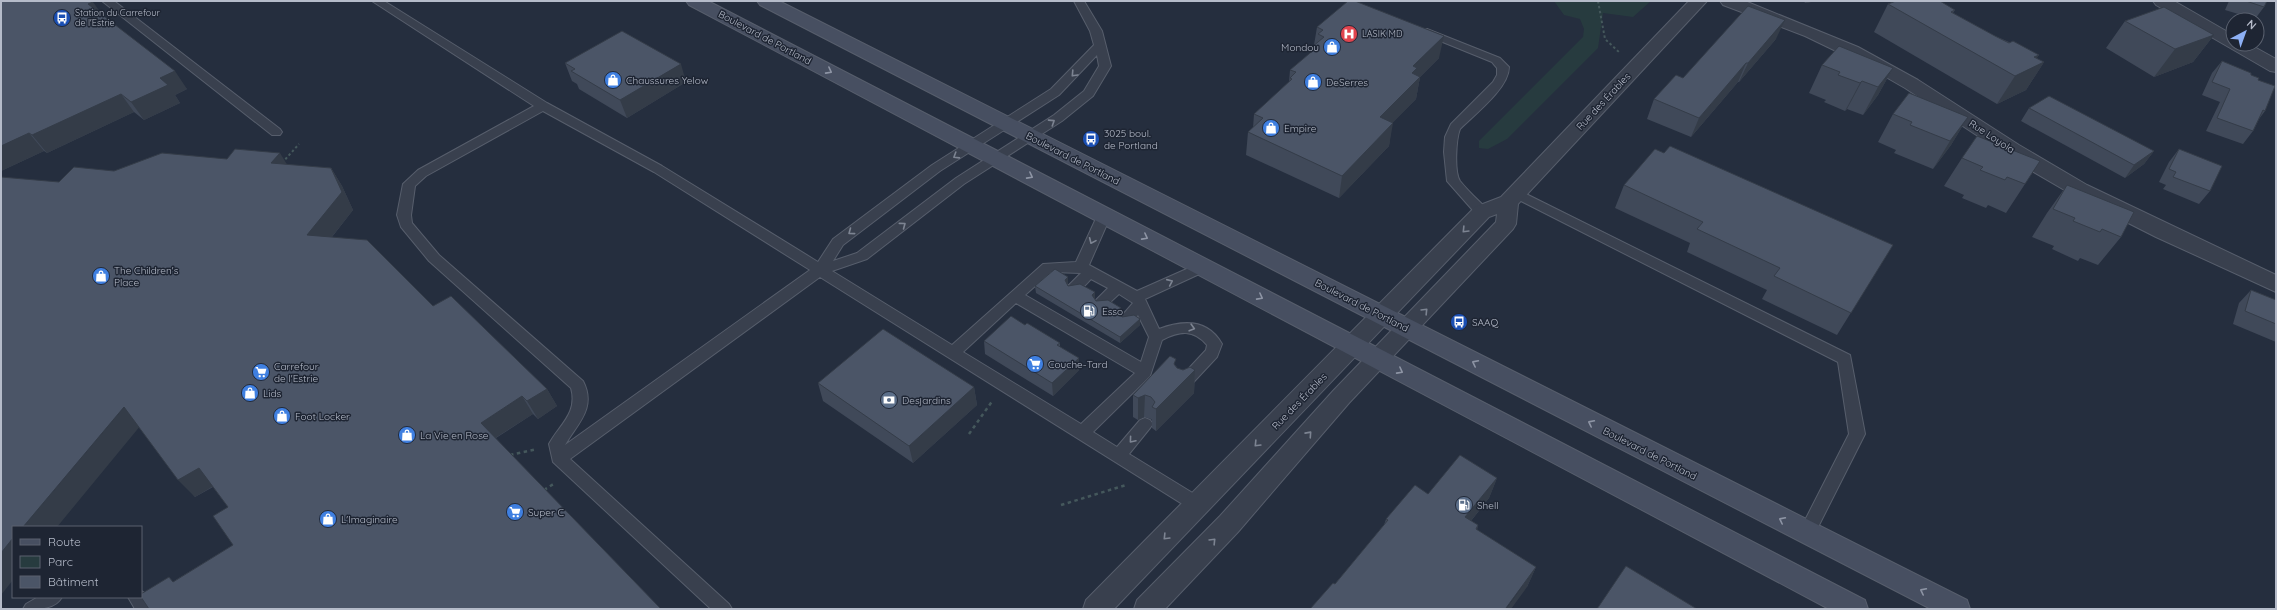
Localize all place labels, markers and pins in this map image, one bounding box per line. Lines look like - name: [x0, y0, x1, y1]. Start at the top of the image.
- place label: Station du Carrefour de l'Estrie: [75, 7, 160, 28]
- bus stop icon: Station du Carrefour de l'Estrie: [52, 8, 72, 28]
- hospital icon: LASIK MD: [1339, 24, 1359, 44]
- place label: LASIK MD: [1362, 28, 1403, 39]
- shop icon: Mondou: [1322, 37, 1342, 57]
- place label: Mondou: [1281, 41, 1319, 54]
- shop icon: Chaussures Yelow: [603, 70, 623, 90]
- shop icon: DeSerres: [1303, 72, 1323, 92]
- place label: Chaussures Yelow: [626, 74, 709, 87]
- place label: DeSerres: [1326, 76, 1368, 89]
- shop icon: Empire: [1261, 118, 1281, 138]
- place label: Empire: [1284, 122, 1317, 135]
- place label: 3025 boul. de Portland: [1104, 127, 1158, 152]
- bus stop icon: 3025 boul. de Portland: [1081, 129, 1101, 149]
- place label: The Children's Place: [114, 264, 179, 289]
- shop icon: The Children's Place: [91, 266, 111, 286]
- fuel station icon: Esso: [1079, 301, 1099, 321]
- place label: Esso: [1102, 305, 1123, 318]
- bus stop icon: SAAQ: [1449, 312, 1469, 332]
- place label: SAAQ: [1472, 316, 1499, 329]
- supermarket icon: Couche-Tard: [1025, 354, 1045, 374]
- place label: Couche-Tard: [1048, 358, 1107, 371]
- place label: Carrefour de l'Estrie: [274, 360, 319, 385]
- supermarket icon: Carrefour de l'Estrie: [251, 362, 271, 382]
- shop icon: Lids: [240, 383, 260, 403]
- place label: Lids: [263, 387, 282, 400]
- bank icon: Desjardins: [879, 390, 899, 410]
- place label: Desjardins: [902, 394, 951, 407]
- shop icon: Foot Locker: [272, 406, 292, 426]
- place label: Foot Locker: [295, 410, 350, 423]
- shop icon: La Vie en Rose: [397, 425, 417, 445]
- place label: La Vie en Rose: [420, 429, 489, 442]
- fuel station icon: Shell: [1454, 495, 1474, 515]
- place label: Shell: [1477, 499, 1499, 512]
- supermarket icon: Super C: [505, 502, 525, 522]
- place label: Super C: [528, 506, 565, 519]
- shop icon: L'Imaginaire: [318, 509, 338, 529]
- place label: L'Imaginaire: [341, 513, 398, 526]

